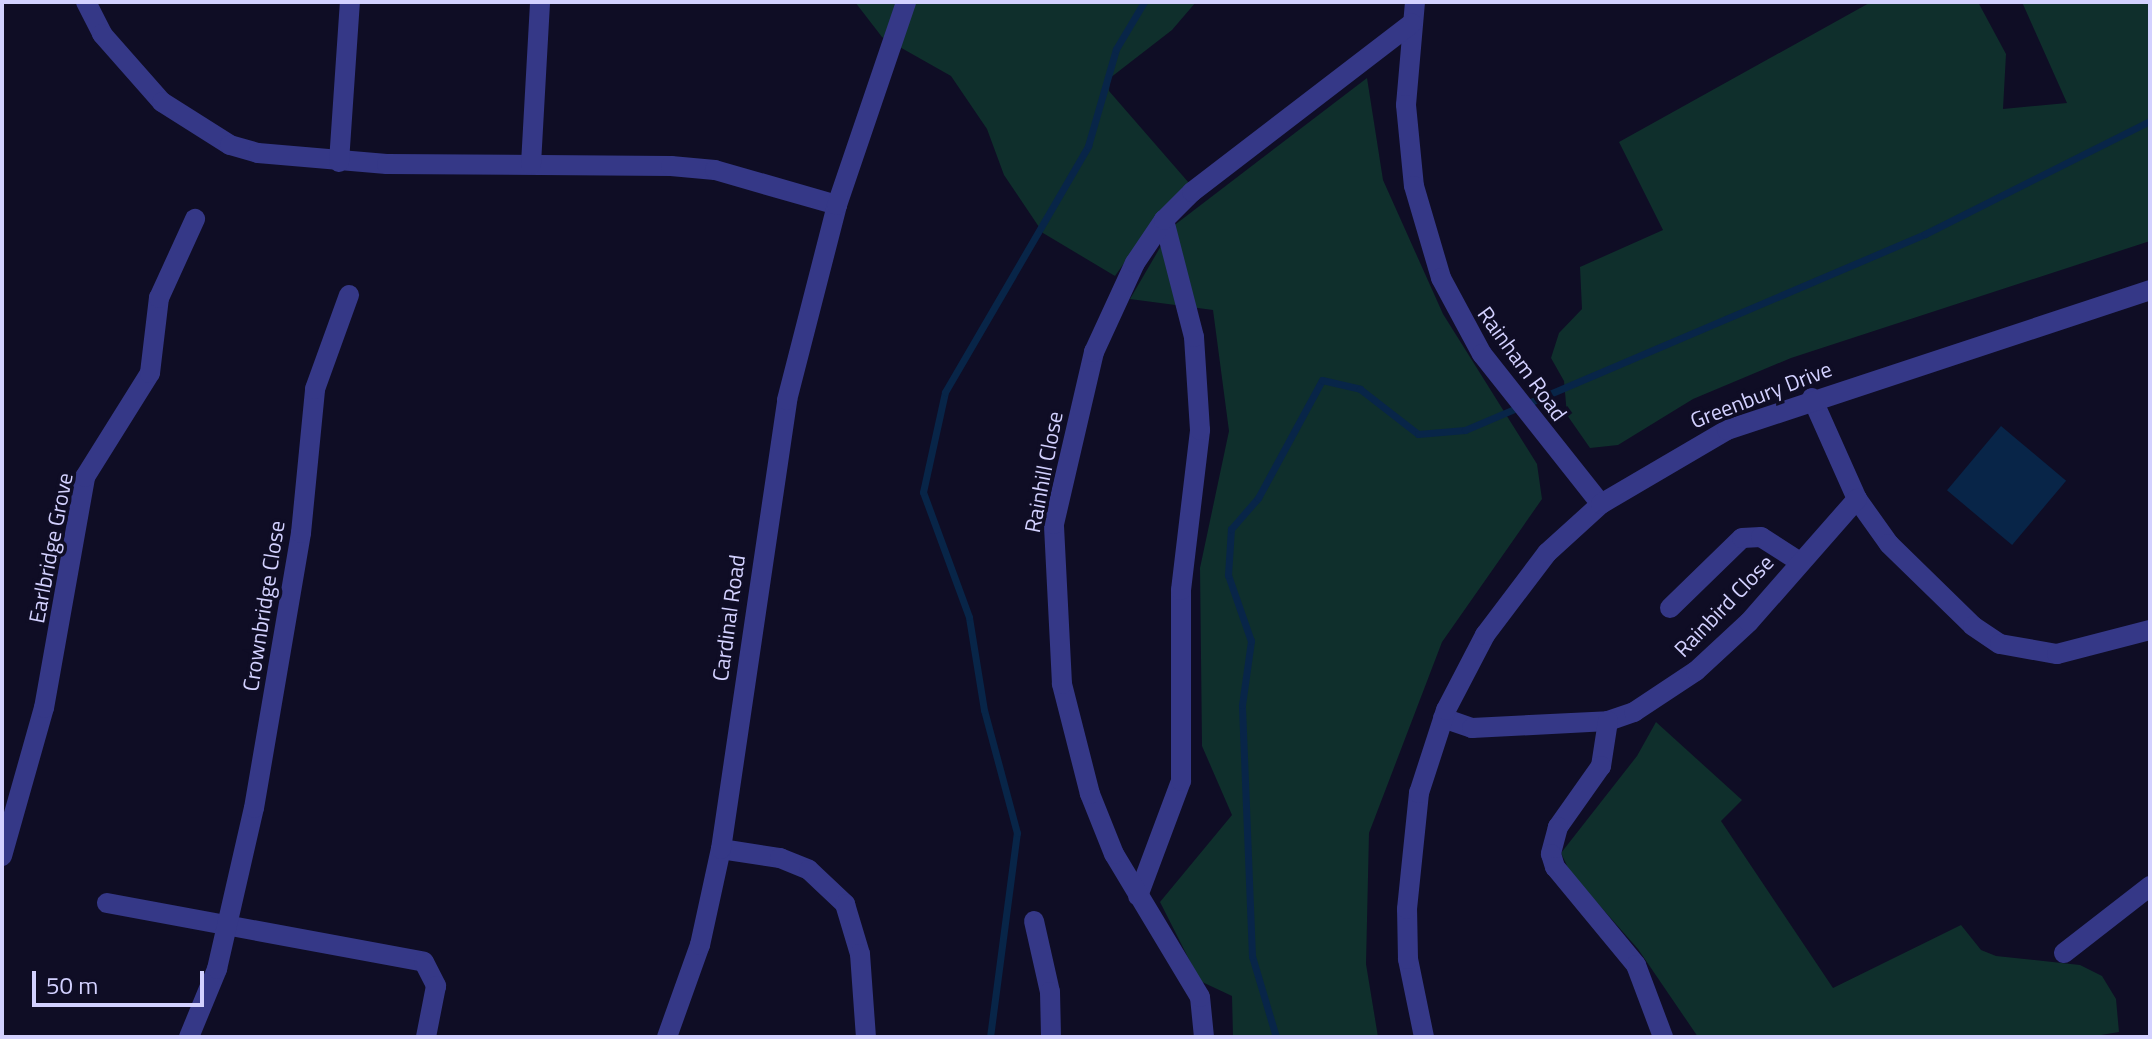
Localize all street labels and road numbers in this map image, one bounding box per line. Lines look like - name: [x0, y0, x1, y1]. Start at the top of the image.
- street label: Rainham Road: [1472, 302, 1572, 426]
- street label: Greenbury Drive: [1687, 356, 1835, 434]
- street label: Rainhill Close: [1019, 409, 1069, 535]
- street label: Earlbridge Grove: [23, 471, 79, 625]
- street label: Crownbridge Close: [237, 519, 291, 693]
- street label: Rainbird Close: [1669, 550, 1779, 662]
- street label: Cardinal Road: [707, 553, 751, 683]

